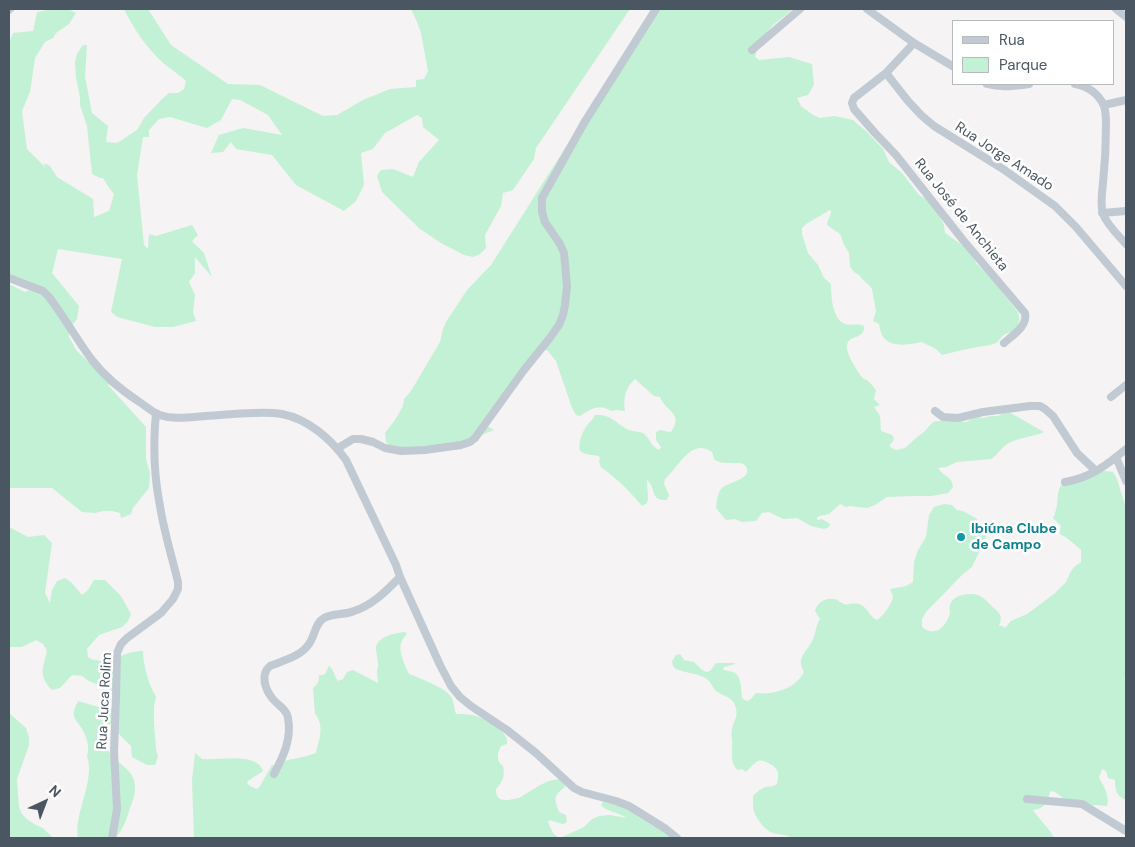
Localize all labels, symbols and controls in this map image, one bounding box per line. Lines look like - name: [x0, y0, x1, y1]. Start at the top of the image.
- legend: [952, 20, 1115, 85]
- text: Rua: [999, 30, 1025, 50]
- text: Parque: [999, 55, 1047, 75]
- street label: Rua Jorge Amado: [952, 119, 1056, 195]
- street label: Rua José de Anchieta: [911, 155, 1011, 275]
- place label: Ibiúna Clube de Campo: [971, 521, 1057, 554]
- marker: Ibiúna Clube de Campo: [955, 531, 967, 543]
- street label: Rua Juca Rolim: [94, 652, 116, 750]
- north arrow: [20, 777, 70, 827]
- text: N: [45, 781, 65, 801]

